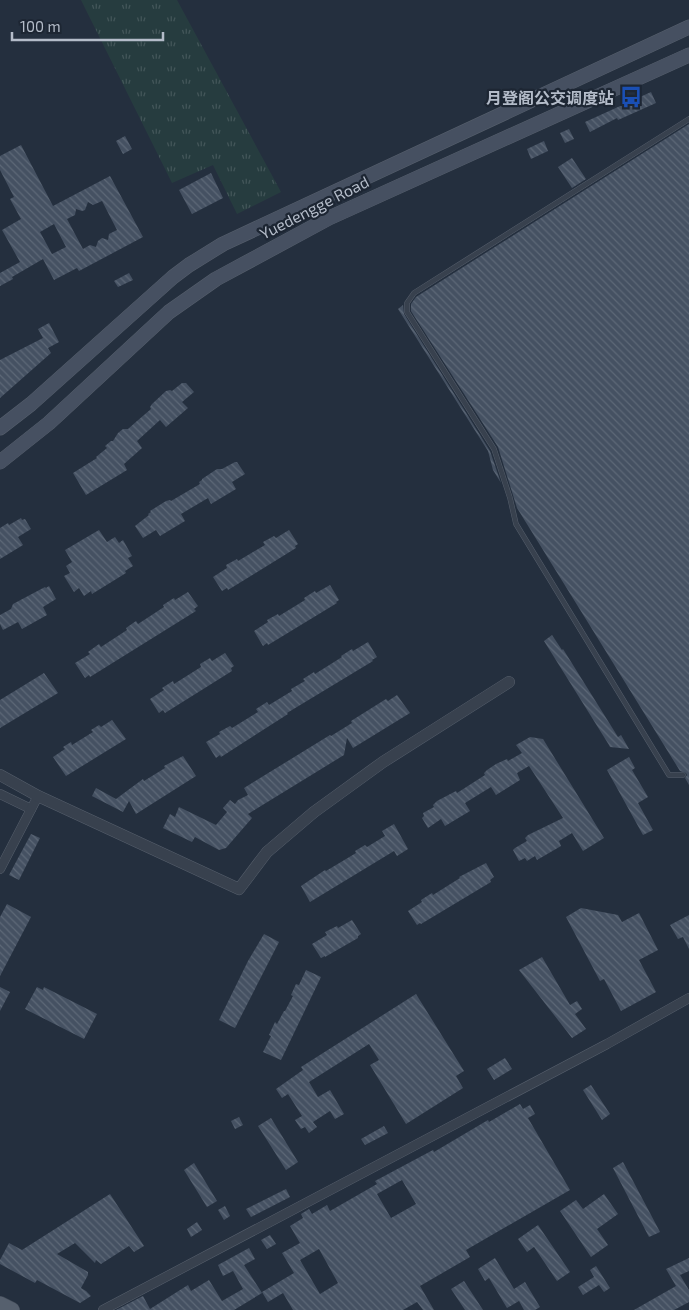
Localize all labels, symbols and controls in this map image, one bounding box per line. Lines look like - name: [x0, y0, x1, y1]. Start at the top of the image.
- scale bar: [12, 10, 164, 42]
- text: 100 m: [20, 17, 61, 35]
- bus stop icon: 月登阁公交调度站: [618, 84, 644, 110]
- place label: 月登阁公交调度站: [486, 88, 614, 107]
- street label: Yuedengge Road: [256, 171, 372, 243]

